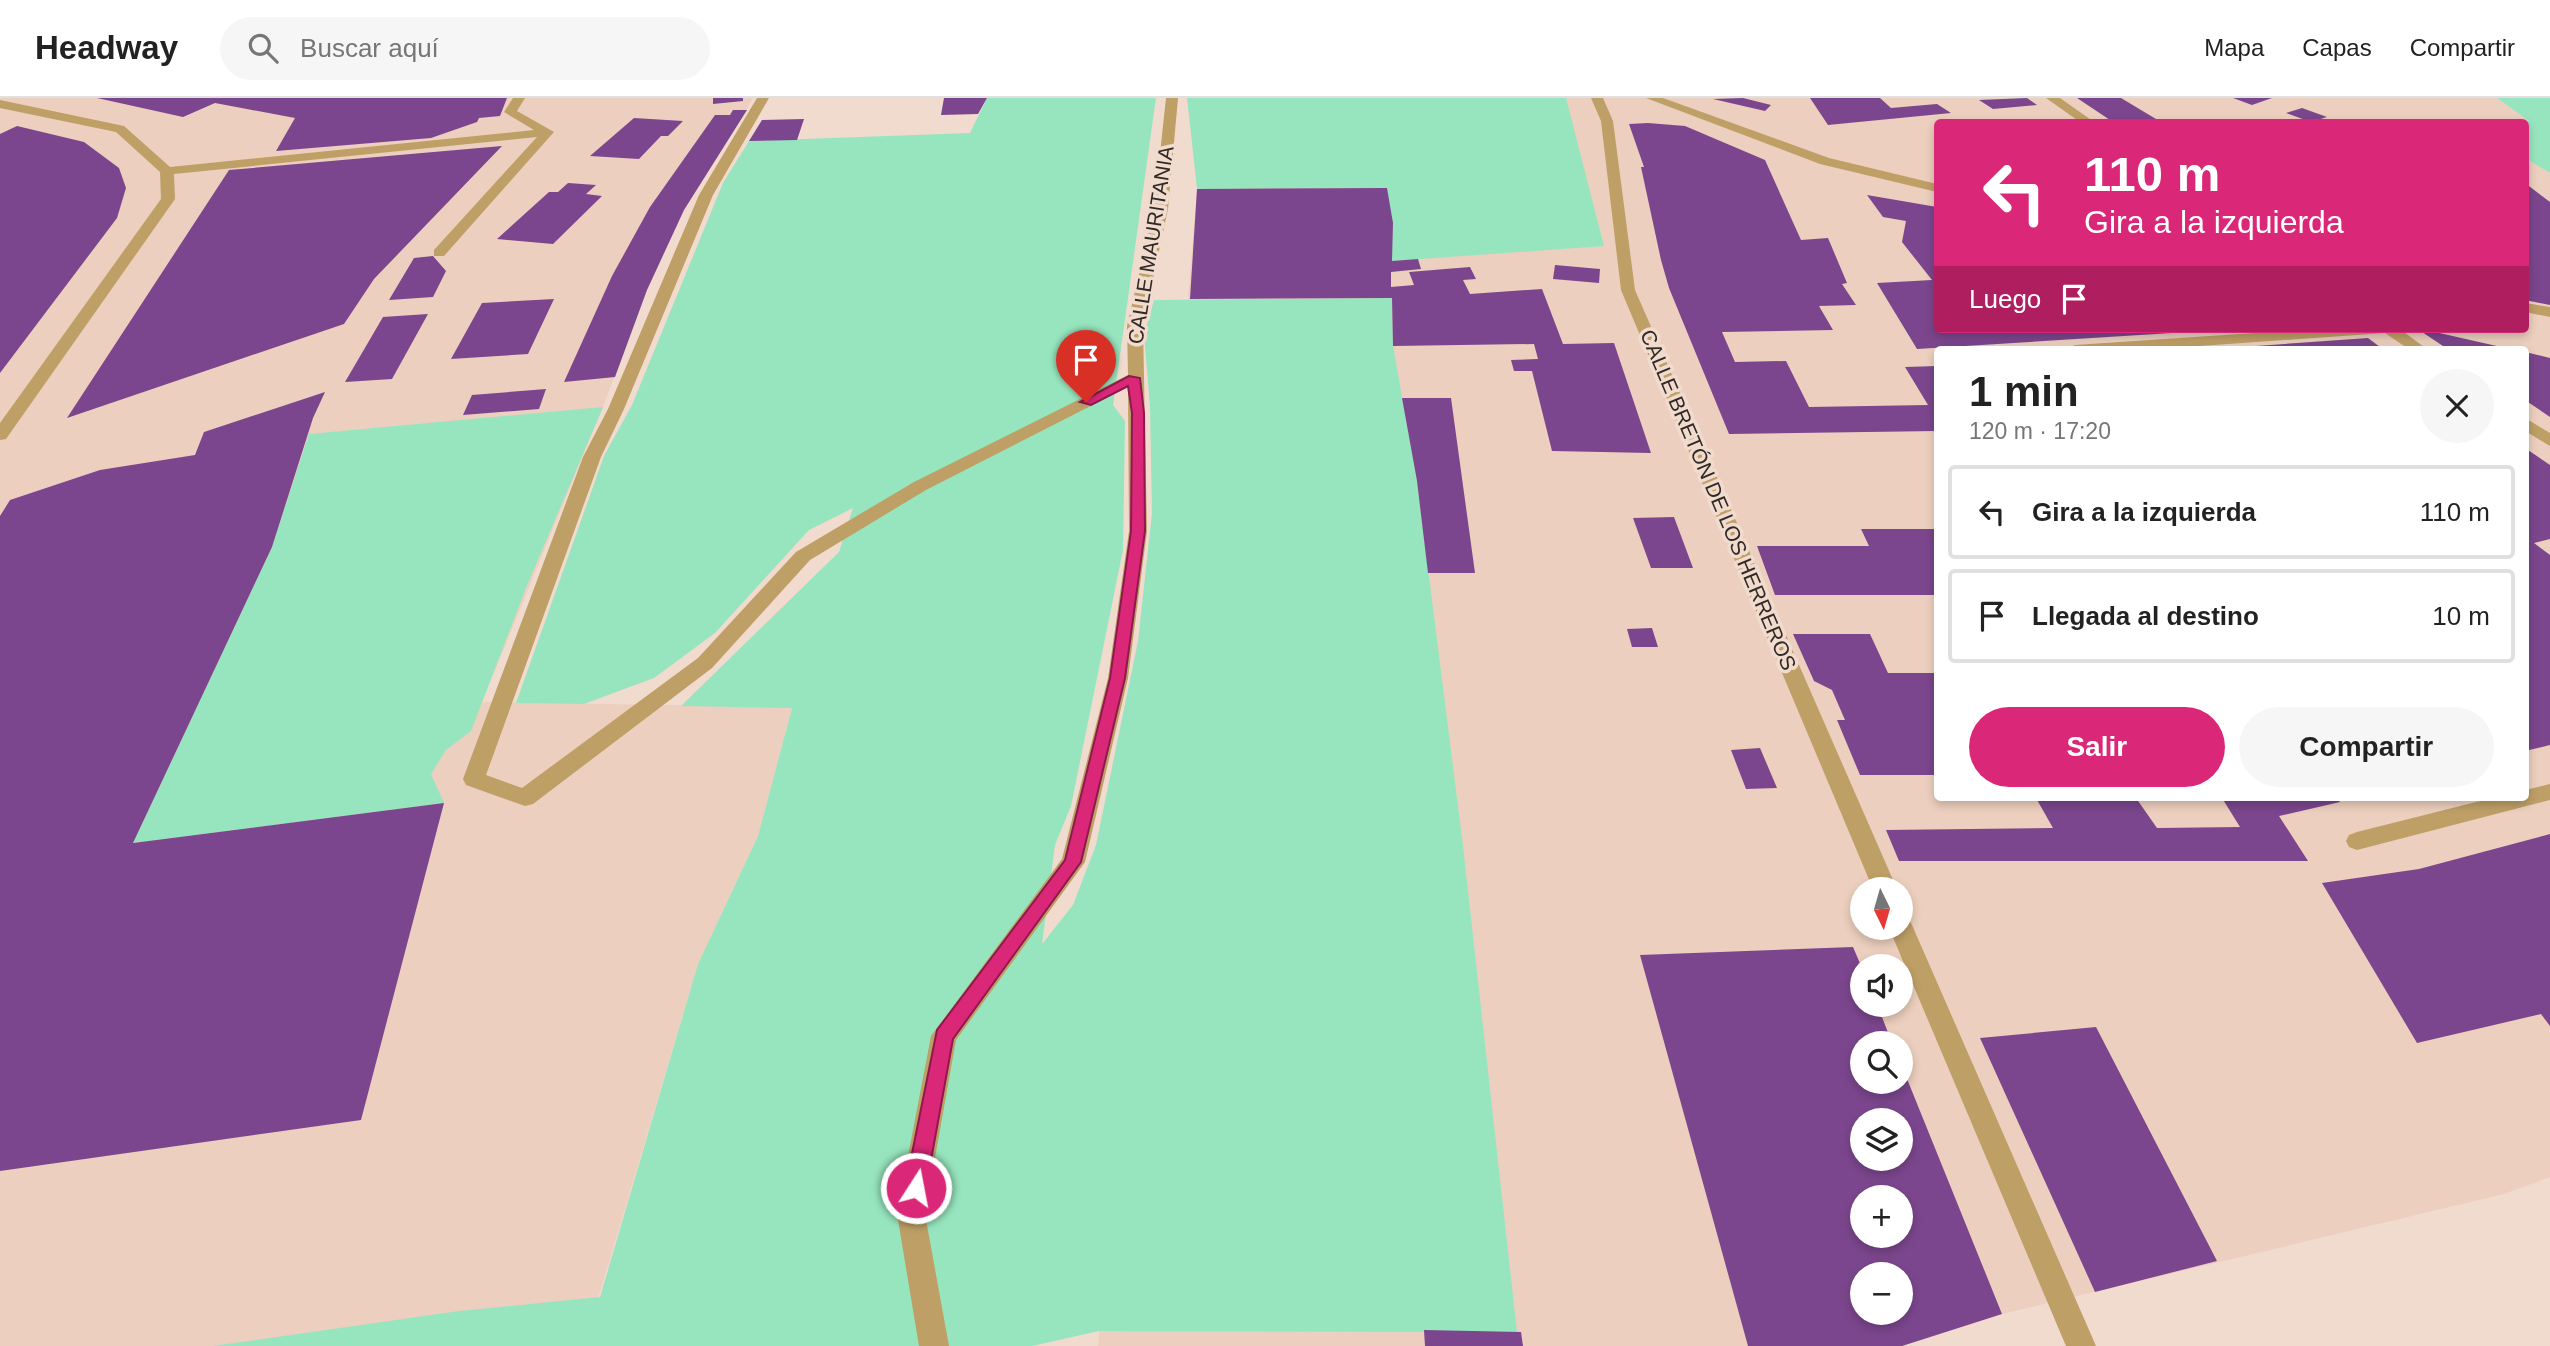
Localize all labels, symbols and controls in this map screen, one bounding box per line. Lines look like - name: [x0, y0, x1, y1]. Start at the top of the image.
- search box: [220, 17, 710, 80]
- text: Headway: [35, 29, 178, 66]
- icon: search: [244, 29, 282, 67]
- text: Buscar aquí: [300, 33, 439, 63]
- text: Mapa: [2204, 34, 2264, 61]
- text: Capas: [2302, 34, 2372, 61]
- text: Compartir: [2410, 34, 2515, 61]
- street label: CALLE MAURITANIA: [1123, 144, 1178, 346]
- icon: left: [1969, 147, 2060, 238]
- text: 110 m: [2084, 147, 2220, 201]
- text: Gira a la izquierda: [2084, 204, 2344, 240]
- icon: arrive: [2055, 280, 2093, 318]
- text: Luego: [1969, 284, 2041, 314]
- street label: CALLE BRETÓN DE LOS HERREROS: [1636, 326, 1801, 673]
- pin: [1056, 330, 1116, 402]
- icon: arrive: [1067, 341, 1105, 379]
- text: 1 min: [1969, 368, 2079, 415]
- button: close: [2420, 369, 2494, 443]
- text: 120 m · 17:20: [1969, 418, 2111, 444]
- icon: left: [1973, 493, 2011, 531]
- text: Gira a la izquierda: [2032, 497, 2256, 527]
- text: 110 m: [2420, 497, 2490, 527]
- icon: arrive: [1973, 597, 2011, 635]
- text: Llegada al destino: [2032, 601, 2259, 631]
- text: 10 m: [2432, 601, 2490, 631]
- button: Salir: [1969, 707, 2225, 787]
- button: Compartir: [2239, 707, 2494, 787]
- north arrow: [1850, 877, 1913, 940]
- map controls: [1850, 877, 1913, 1325]
- button: sound: [1850, 954, 1913, 1017]
- button: search: [1850, 1031, 1913, 1094]
- button: layers: [1850, 1108, 1913, 1171]
- position arrow: [879, 1151, 953, 1225]
- button: +: [1850, 1185, 1913, 1248]
- button: −: [1850, 1262, 1913, 1325]

